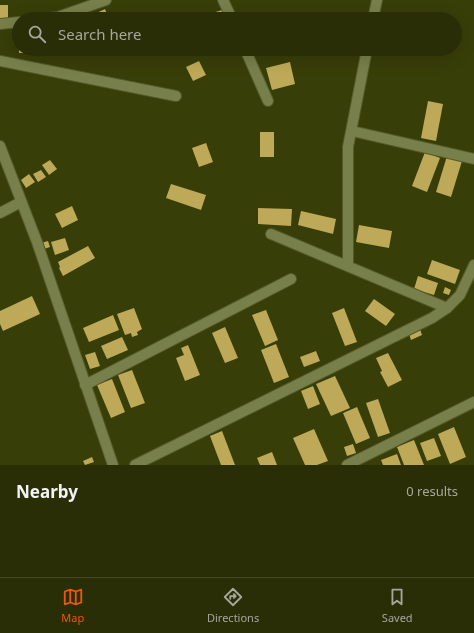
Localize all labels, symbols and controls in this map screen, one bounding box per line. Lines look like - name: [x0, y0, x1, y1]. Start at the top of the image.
- search box: [12, 12, 462, 56]
- icon: search: [26, 23, 48, 45]
- text: Search here: [58, 24, 141, 44]
- text: Nearby: [16, 480, 78, 503]
- text: 0 results: [406, 482, 458, 500]
- tab: Map: [61, 586, 84, 625]
- tab: Directions: [207, 586, 259, 625]
- tab: Saved: [382, 586, 413, 625]

